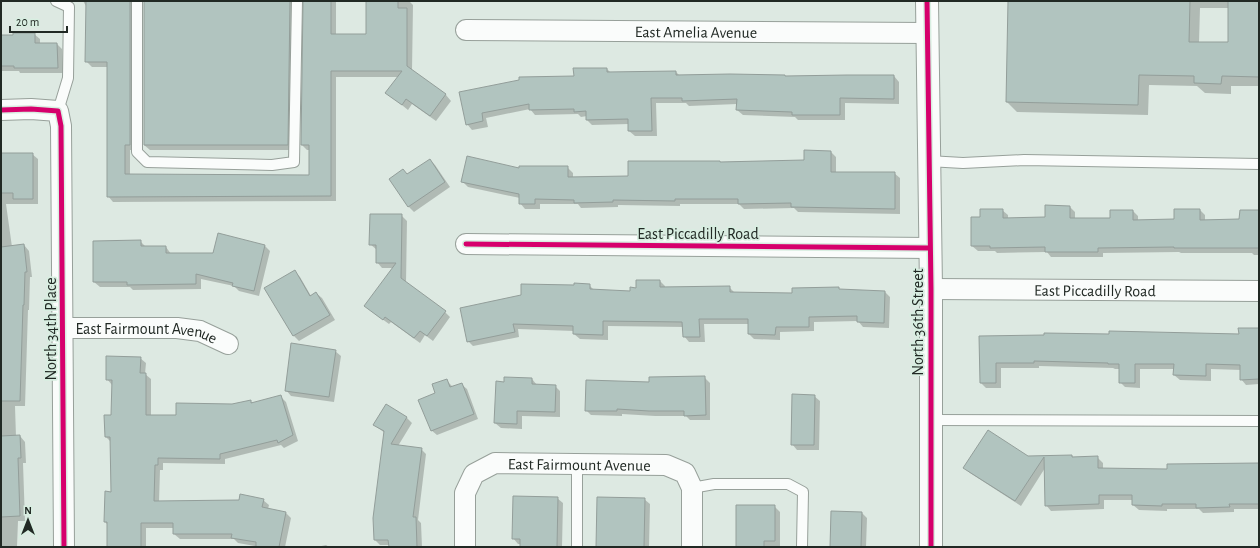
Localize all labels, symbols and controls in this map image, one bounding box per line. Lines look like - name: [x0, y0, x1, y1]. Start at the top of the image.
- scale bar: [10, 8, 67, 34]
- text: 20 m: [16, 16, 39, 28]
- street label: East Amelia Avenue: [635, 24, 757, 41]
- street label: East Piccadilly Road: [637, 226, 759, 243]
- street label: North 36th Street: [910, 268, 926, 376]
- street label: North 34th Place: [43, 277, 59, 381]
- street label: East Piccadilly Road: [1034, 283, 1156, 300]
- street label: East Fairmount Avenue: [76, 321, 219, 347]
- street label: East Fairmount Avenue: [508, 456, 651, 474]
- north arrow: [8, 500, 48, 540]
- text: N: [24, 505, 32, 516]

